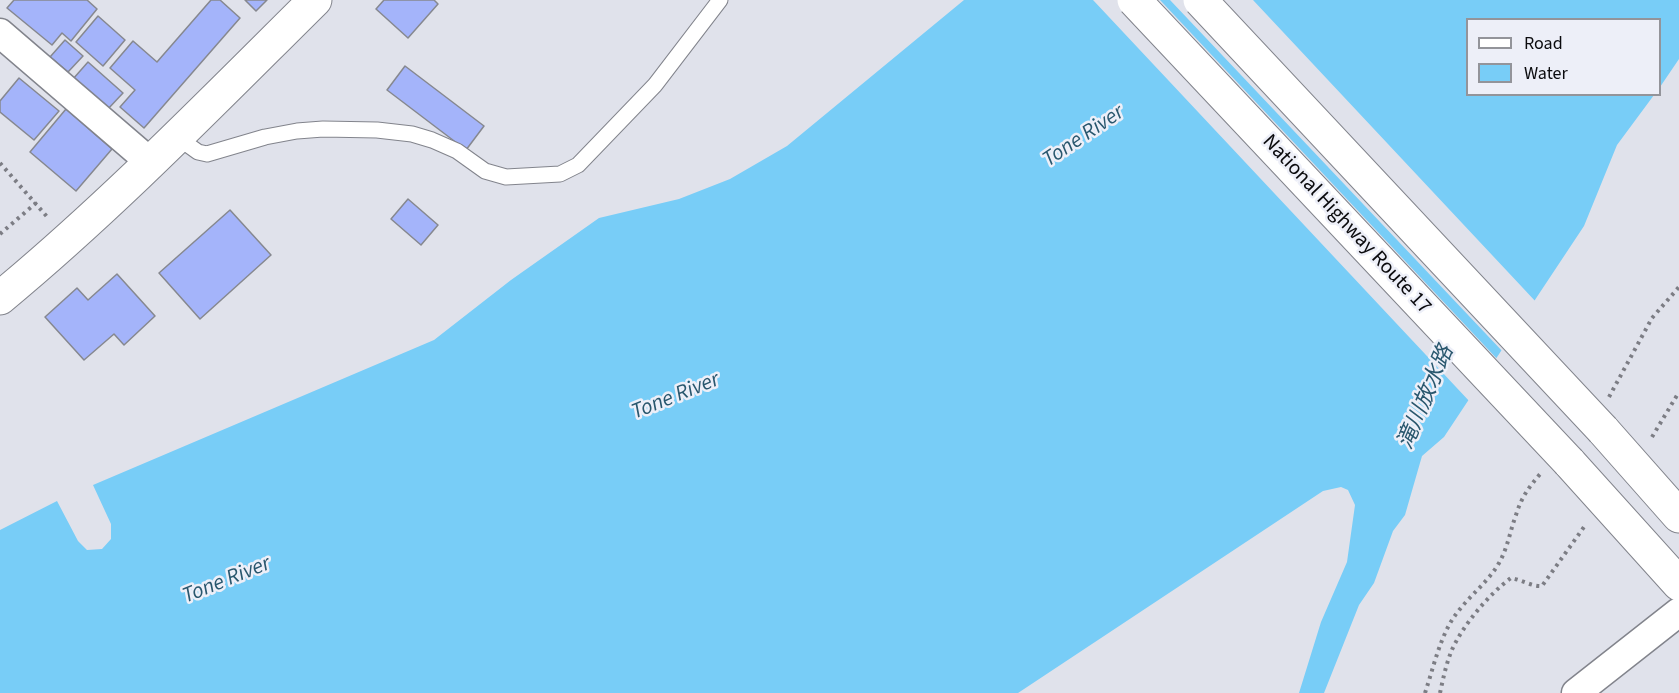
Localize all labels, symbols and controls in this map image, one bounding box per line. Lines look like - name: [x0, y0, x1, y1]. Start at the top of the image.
- legend: [1466, 18, 1661, 96]
- text: Road: [1524, 31, 1563, 56]
- text: Water: [1524, 61, 1568, 86]
- water label: Tone River: [1038, 100, 1130, 174]
- street label: National Highway Route 17: [1256, 130, 1436, 320]
- water label: 滝川放水路: [1393, 342, 1461, 454]
- water label: Tone River: [628, 367, 724, 427]
- water label: Tone River: [179, 551, 275, 611]

